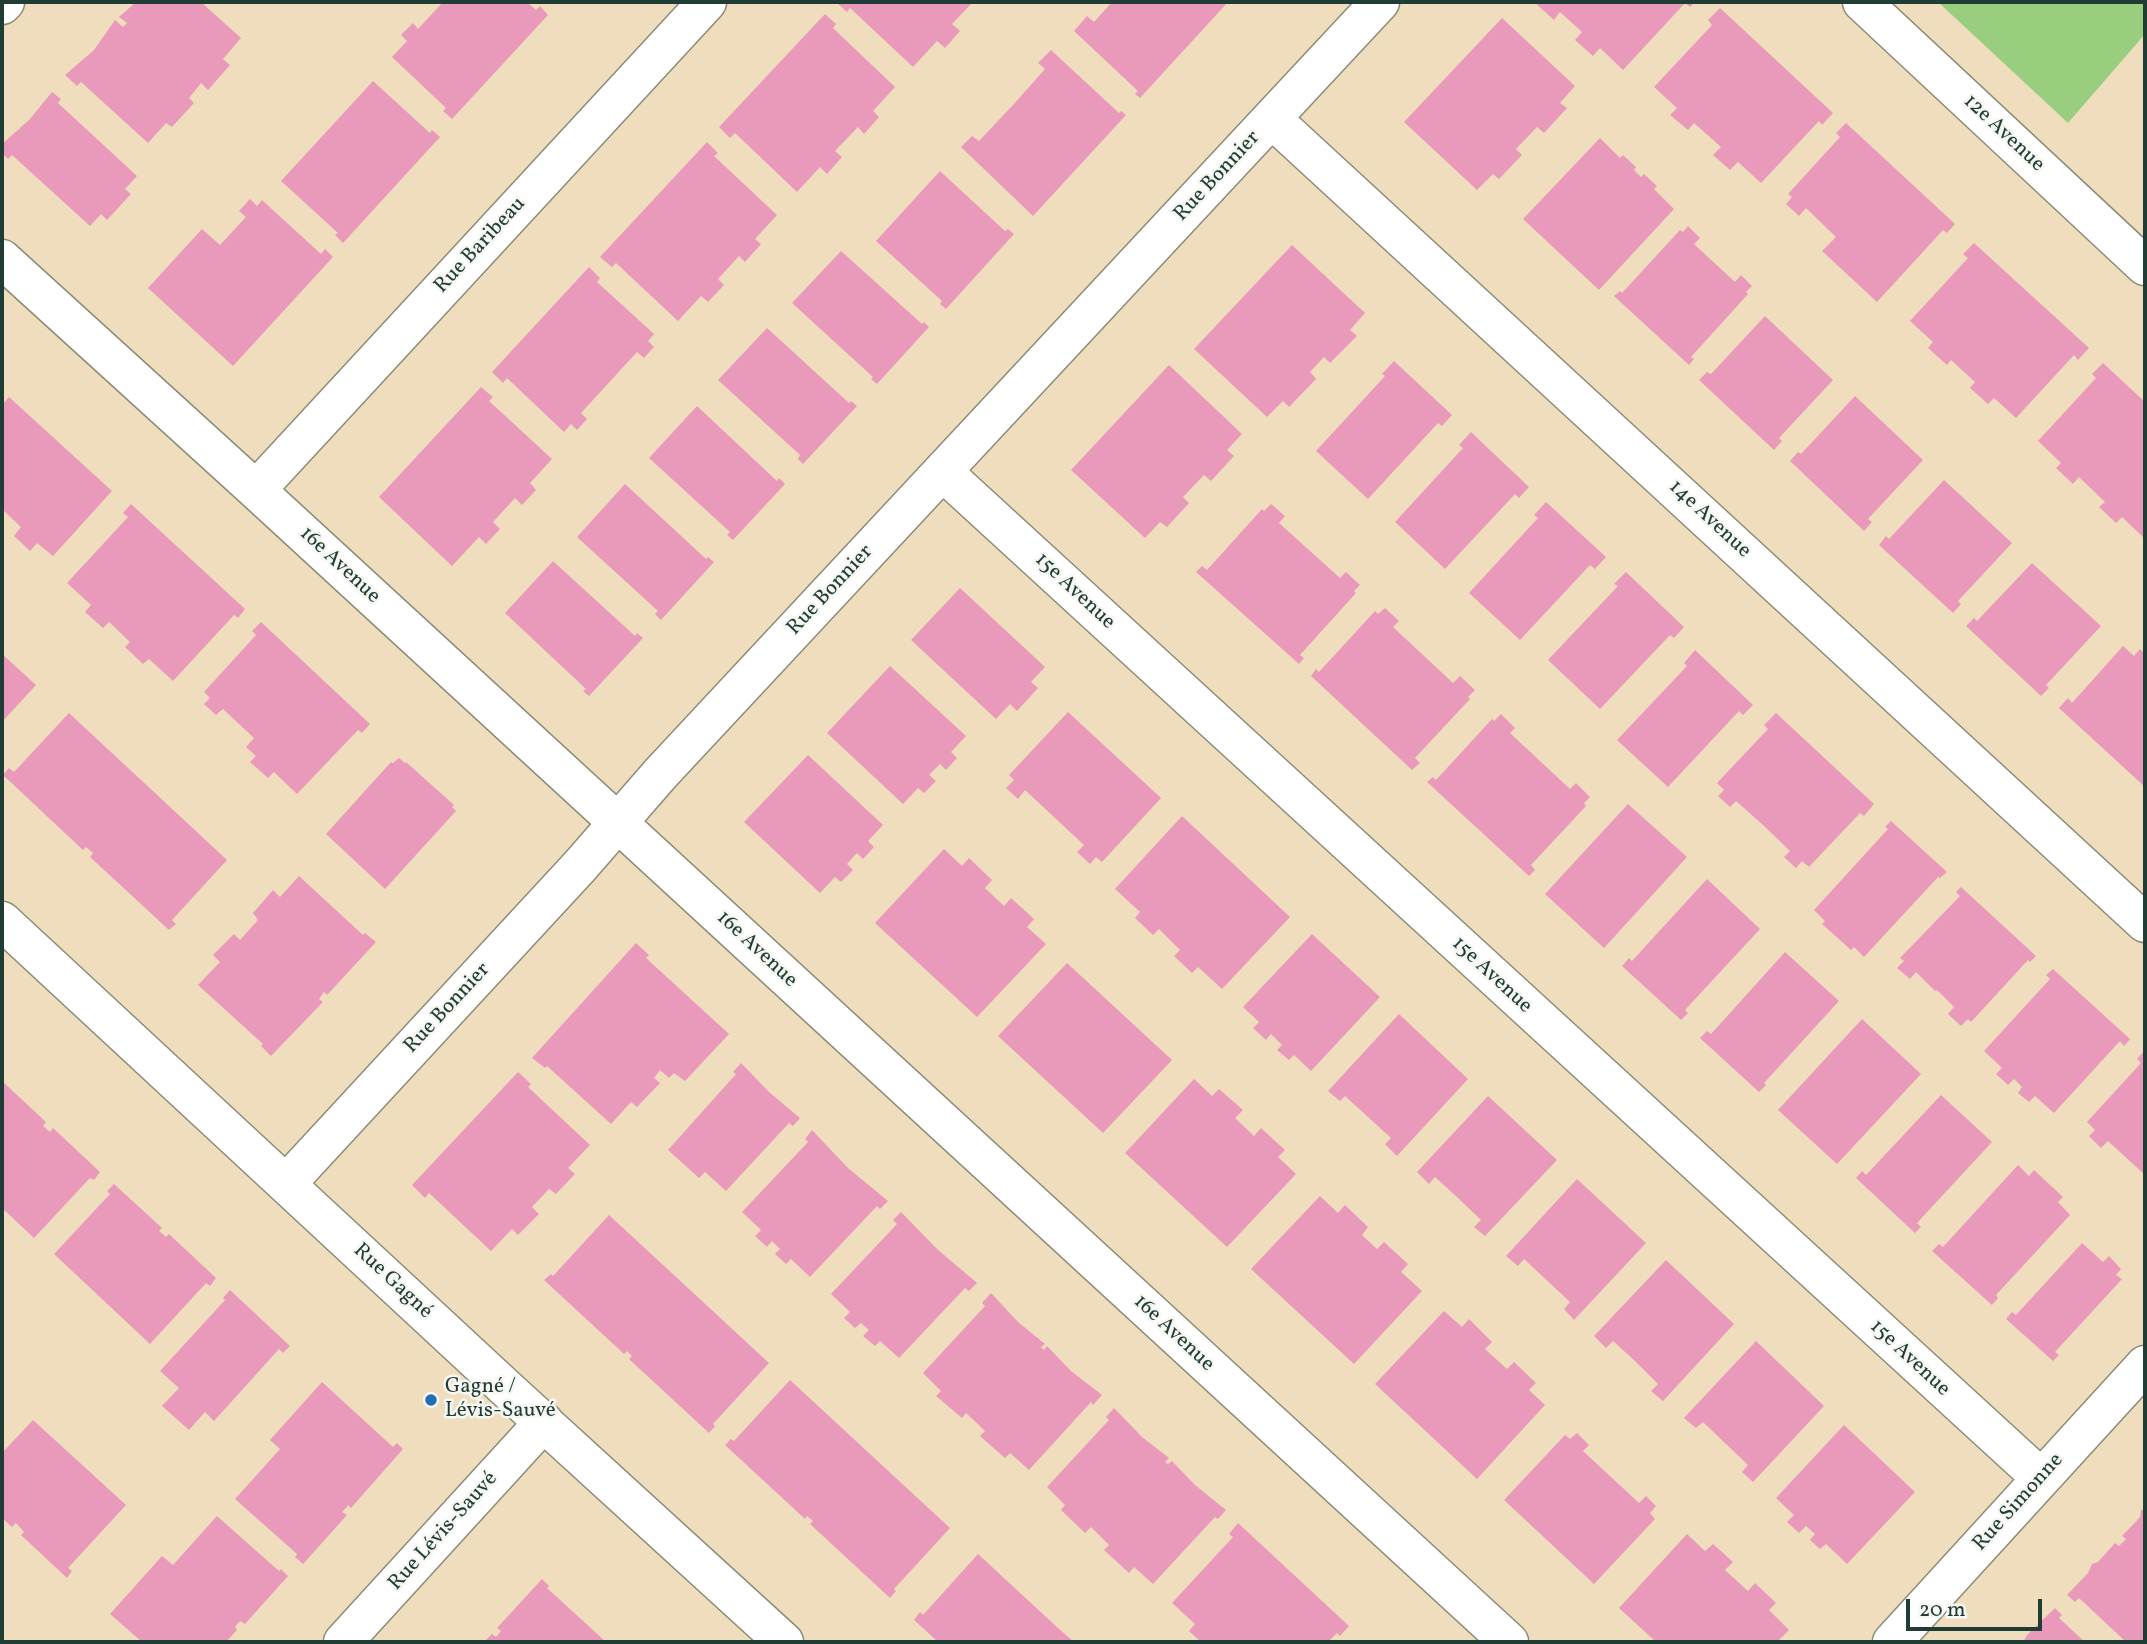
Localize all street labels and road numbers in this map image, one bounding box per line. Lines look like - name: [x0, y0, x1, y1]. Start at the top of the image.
- street label: 12e Avenue: [1957, 90, 2049, 178]
- street label: Rue Bonnier: [1170, 126, 1266, 228]
- street label: Rue Baribeau: [430, 193, 532, 299]
- street label: 14e Avenue: [1663, 475, 1755, 565]
- street label: 16e Avenue: [293, 522, 385, 610]
- street label: Rue Bonnier: [783, 540, 879, 642]
- street label: 15e Avenue: [1028, 548, 1120, 636]
- street label: 16e Avenue: [710, 906, 802, 994]
- street label: 15e Avenue: [1445, 932, 1537, 1020]
- street label: Rue Bonnier: [400, 958, 496, 1060]
- street label: Rue Gagné: [347, 1239, 437, 1325]
- street label: 16e Avenue: [1127, 1290, 1219, 1378]
- street label: 15e Avenue: [1863, 1315, 1955, 1403]
- street label: Rue Simonne: [1968, 1449, 2070, 1557]
- street label: Rue Lévis-Sauvé: [384, 1467, 504, 1597]

